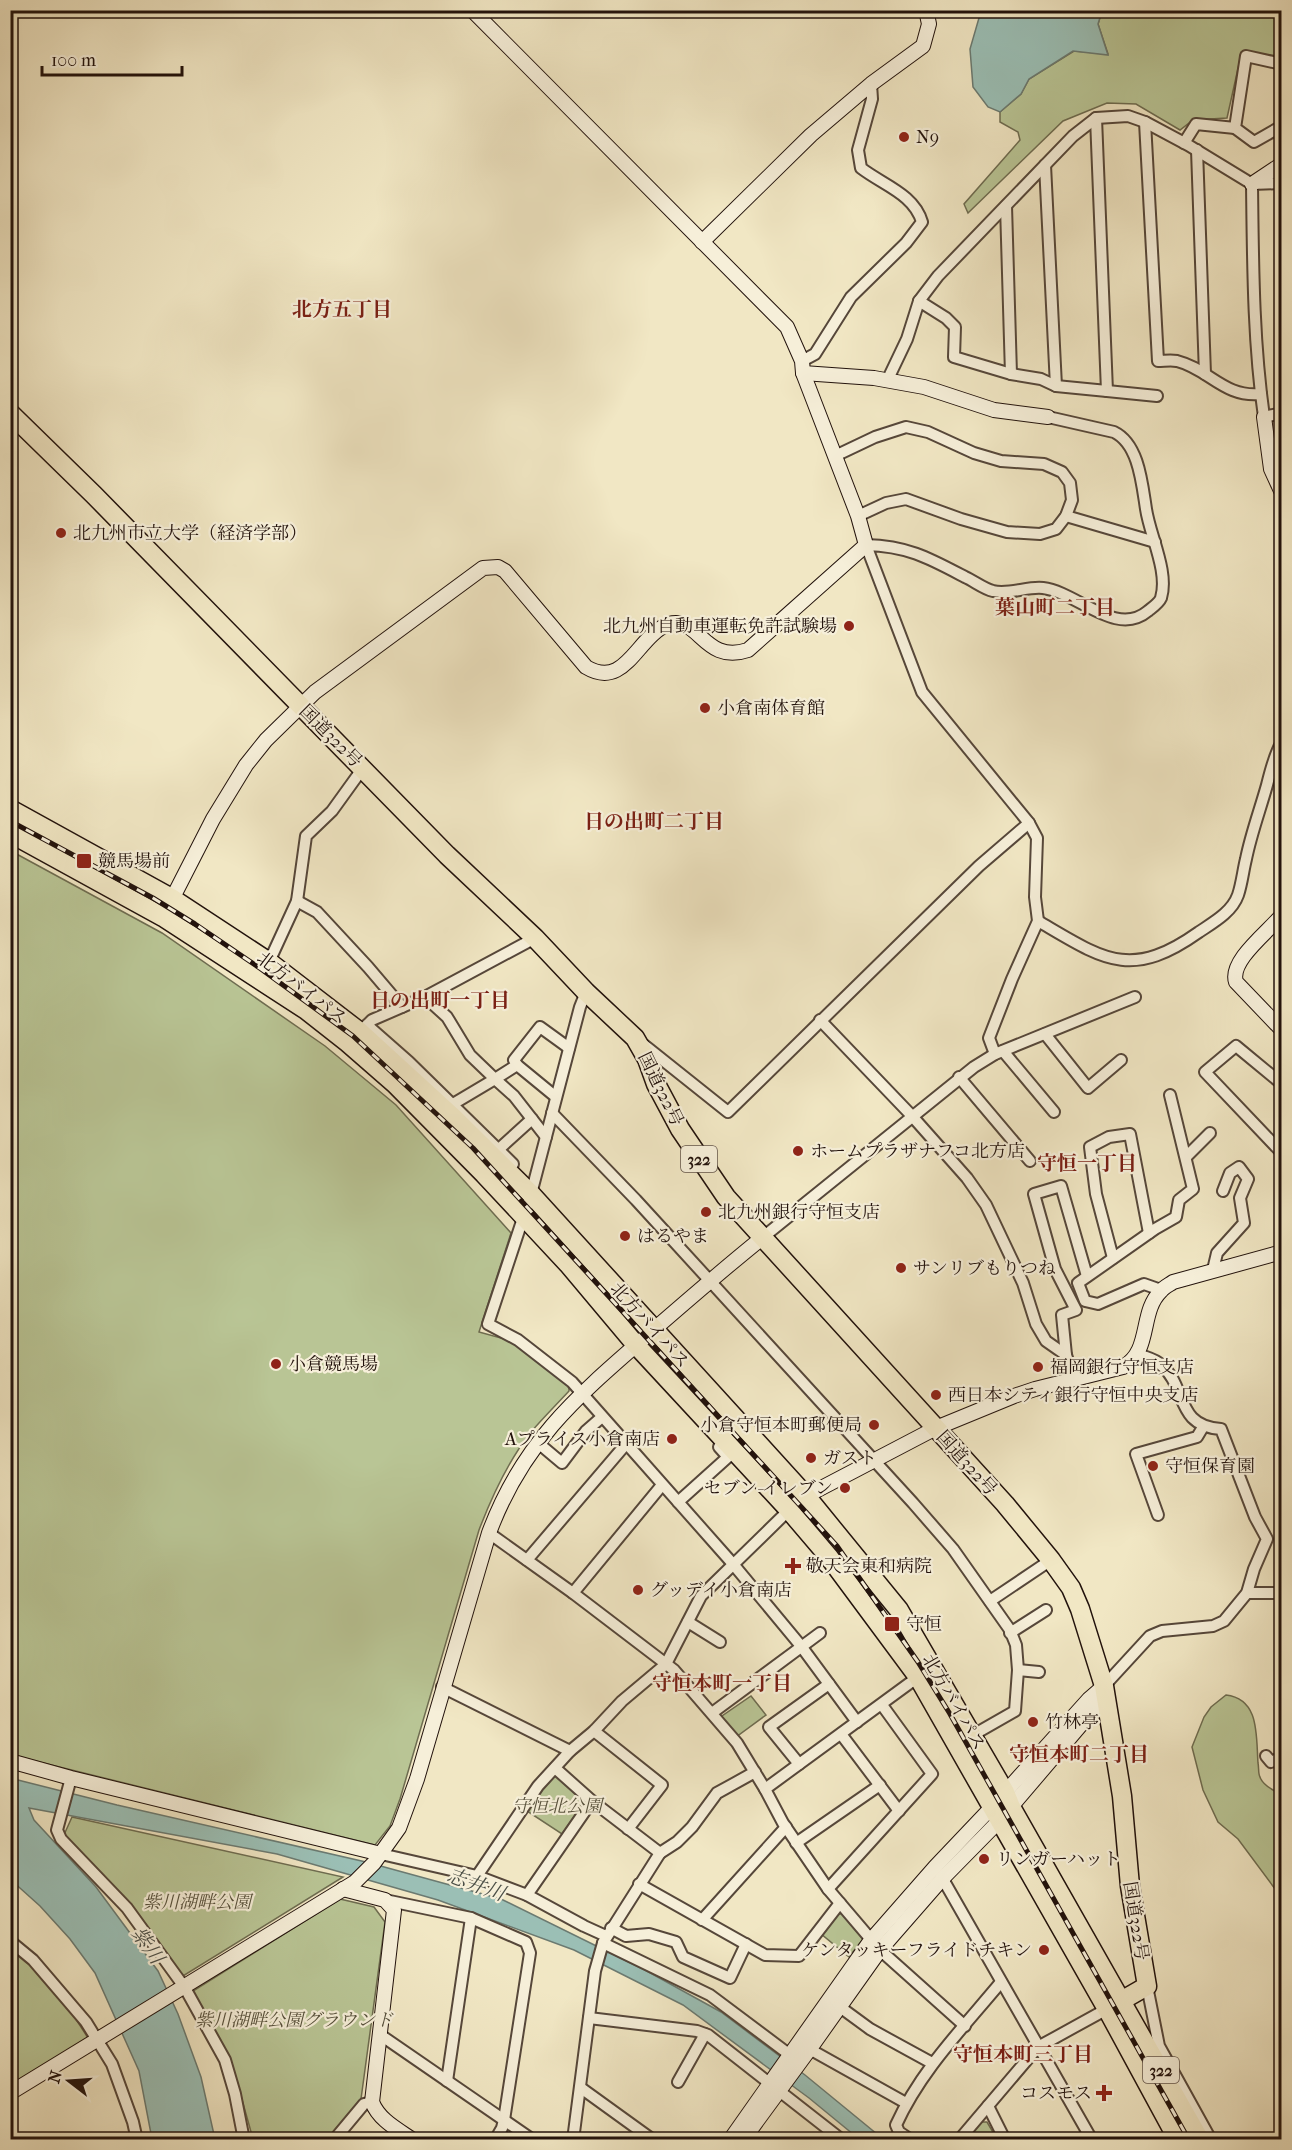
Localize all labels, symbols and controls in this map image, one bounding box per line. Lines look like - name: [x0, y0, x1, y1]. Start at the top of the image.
- scale bar: [42, 39, 182, 77]
- text: 100 m: [51, 50, 96, 71]
- place label: N9: [916, 127, 939, 148]
- marker: N9: [897, 130, 911, 144]
- district label: 北方五丁目: [292, 298, 392, 321]
- place label: 北九州市立大学（経済学部）: [73, 523, 307, 544]
- marker: 北九州市立大学（経済学部）: [54, 526, 68, 540]
- district label: 葉山町二丁目: [995, 596, 1115, 619]
- place label: 北九州自動車運転免許試験場: [603, 616, 837, 637]
- marker: 北九州自動車運転免許試験場: [842, 619, 856, 633]
- place label: 小倉南体育館: [717, 698, 825, 719]
- street label: 国道322号: [295, 701, 366, 772]
- marker: 小倉南体育館: [698, 701, 712, 715]
- district label: 日の出町二丁目: [584, 810, 724, 833]
- place label: 競馬場前: [98, 851, 170, 872]
- marker: 競馬場前: [75, 852, 93, 870]
- street label: 北方バイパス: [252, 948, 351, 1029]
- district label: 日の出町一丁目: [370, 989, 510, 1012]
- street label: 国道322号: [634, 1049, 688, 1130]
- place label: ホームプラザナフコ北方店: [810, 1141, 1025, 1162]
- marker: ホームプラザナフコ北方店: [791, 1144, 805, 1158]
- road number: 322: [681, 1146, 717, 1172]
- district label: 守恒一丁目: [1037, 1152, 1137, 1175]
- place label: 北九州銀行守恒支店: [718, 1202, 880, 1223]
- marker: 北九州銀行守恒支店: [699, 1205, 713, 1219]
- place label: はるやま: [637, 1226, 709, 1247]
- marker: はるやま: [618, 1229, 632, 1243]
- place label: サンリブもりつね: [913, 1258, 1056, 1279]
- marker: サンリブもりつね: [894, 1261, 908, 1275]
- street label: 北方バイパス: [606, 1278, 693, 1372]
- place label: 小倉競馬場: [288, 1354, 378, 1375]
- marker: 小倉競馬場: [269, 1357, 283, 1371]
- place label: 福岡銀行守恒支店: [1050, 1357, 1194, 1378]
- marker: 福岡銀行守恒支店: [1031, 1360, 1045, 1374]
- place label: 西日本シティ銀行守恒中央支店: [948, 1385, 1199, 1406]
- marker: 西日本シティ銀行守恒中央支店: [929, 1388, 943, 1402]
- place label: 小倉守恒本町郵便局: [700, 1415, 862, 1436]
- marker: 小倉守恒本町郵便局: [867, 1418, 881, 1432]
- street label: 国道322号: [932, 1427, 1001, 1500]
- place label: Aプライス小倉南店: [504, 1429, 660, 1450]
- marker: Aプライス小倉南店: [665, 1432, 679, 1446]
- place label: ガスト: [823, 1448, 877, 1469]
- marker: ガスト: [804, 1451, 818, 1465]
- place label: 守恒保育園: [1165, 1456, 1255, 1477]
- marker: 守恒保育園: [1146, 1459, 1160, 1473]
- place label: セブン-イレブン: [704, 1478, 833, 1499]
- marker: セブン-イレブン: [838, 1481, 852, 1495]
- place label: 敬天会東和病院: [806, 1556, 932, 1577]
- marker: 敬天会東和病院: [784, 1557, 802, 1575]
- place label: グッデイ小倉南店: [650, 1580, 792, 1601]
- marker: グッデイ小倉南店: [631, 1583, 645, 1597]
- place label: 守恒: [906, 1614, 942, 1635]
- marker: 守恒: [883, 1615, 901, 1633]
- street label: 北方バイパス: [918, 1650, 990, 1754]
- district label: 守恒本町一丁目: [652, 1672, 792, 1695]
- place label: 竹林亭: [1045, 1712, 1099, 1733]
- marker: 竹林亭: [1026, 1715, 1040, 1729]
- district label: 守恒本町二丁目: [1009, 1743, 1149, 1766]
- park label: 守恒北公園: [512, 1796, 605, 1817]
- place label: リンガーハット: [996, 1849, 1121, 1870]
- marker: リンガーハット: [977, 1852, 991, 1866]
- water label: 志井川: [444, 1863, 510, 1906]
- street label: 国道322号: [1119, 1880, 1152, 1962]
- park label: 紫川湖畔公園: [143, 1892, 254, 1913]
- water label: 紫川: [127, 1922, 170, 1970]
- place label: ケンタッキーフライドチキン: [801, 1940, 1032, 1961]
- marker: ケンタッキーフライドチキン: [1037, 1943, 1051, 1957]
- park label: 紫川湖畔公園グラウンド: [195, 2010, 394, 2031]
- district label: 守恒本町三丁目: [953, 2043, 1093, 2066]
- north arrow: [39, 2051, 99, 2111]
- road number: 322: [1143, 2057, 1179, 2083]
- text: N: [44, 2067, 66, 2085]
- place label: コスモス: [1020, 2083, 1092, 2104]
- marker: コスモス: [1097, 2086, 1111, 2100]

